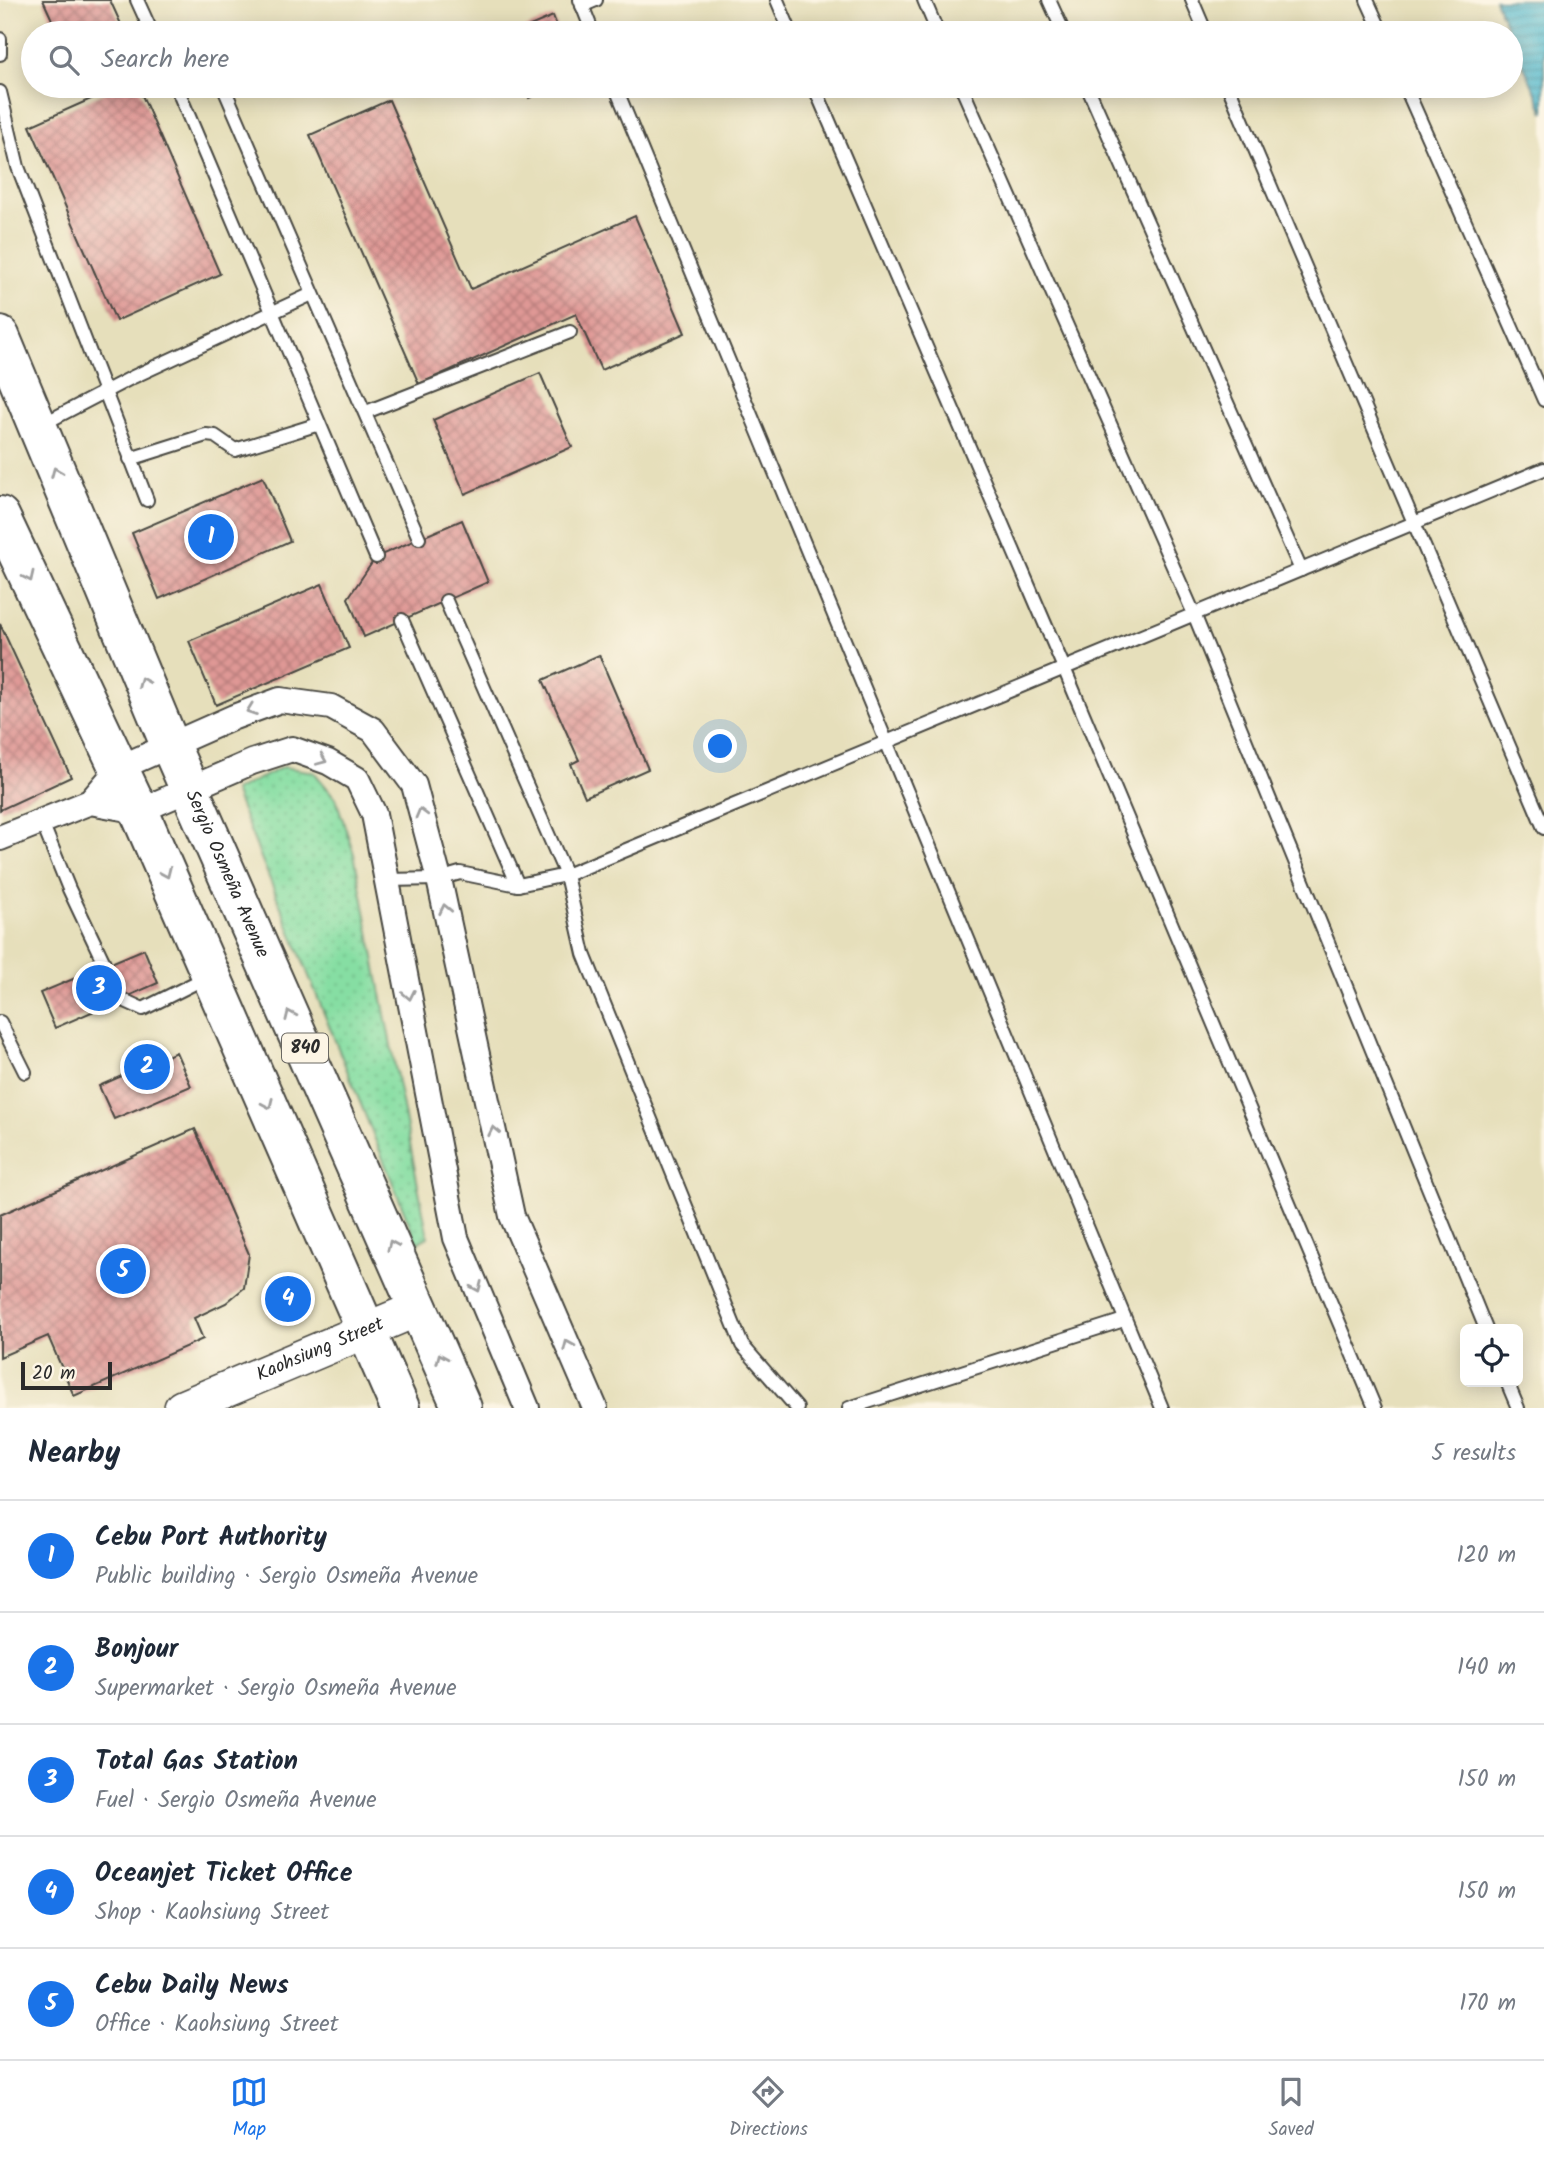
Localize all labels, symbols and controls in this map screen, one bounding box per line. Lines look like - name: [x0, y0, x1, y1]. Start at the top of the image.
- search box: [21, 21, 1523, 98]
- text: Search here: [101, 39, 229, 81]
- icon: search: [45, 41, 83, 79]
- one-way arrow: [51, 466, 65, 478]
- pin: 1: [188, 511, 234, 563]
- one-way arrow: [21, 570, 35, 582]
- one-way arrow: [137, 677, 151, 689]
- one-way arrow: [246, 702, 258, 716]
- your location: [703, 729, 737, 763]
- one-way arrow: [315, 752, 327, 766]
- street label: Sergio Osmeña Avenue: [177, 785, 277, 963]
- one-way arrow: [415, 807, 430, 819]
- one-way arrow: [158, 866, 172, 879]
- one-way arrow: [439, 903, 454, 915]
- pin: 3: [76, 962, 122, 1014]
- one-way arrow: [400, 989, 415, 1001]
- one-way arrow: [284, 1010, 298, 1022]
- road number: 840: [282, 1034, 328, 1063]
- pin: 2: [124, 1041, 170, 1093]
- one-way arrow: [260, 1097, 274, 1109]
- one-way arrow: [487, 1125, 502, 1137]
- one-way arrow: [386, 1240, 400, 1253]
- pin: 5: [100, 1245, 146, 1297]
- pin: 4: [265, 1273, 311, 1325]
- one-way arrow: [469, 1280, 483, 1292]
- street label: Kaohsiung Street: [252, 1309, 389, 1390]
- map controls: [1460, 1324, 1523, 1387]
- button: locate: [1460, 1324, 1523, 1387]
- one-way arrow: [562, 1340, 576, 1352]
- one-way arrow: [435, 1353, 449, 1365]
- scale bar: [21, 1359, 112, 1391]
- text: 20 m: [32, 1359, 75, 1389]
- text: Nearby: [28, 1430, 120, 1478]
- text: 5 results: [1431, 1436, 1516, 1472]
- text: Cebu Port Authority: [95, 1517, 327, 1559]
- text: 1: [48, 1538, 54, 1574]
- text: 120 m: [1456, 1538, 1516, 1574]
- text: Public building · Sergio Osmeña Avenue: [95, 1559, 478, 1595]
- text: Bonjour: [95, 1629, 178, 1671]
- text: 2: [44, 1650, 58, 1686]
- text: 140 m: [1457, 1650, 1516, 1686]
- text: Supermarket · Sergio Osmeña Avenue: [95, 1671, 457, 1707]
- text: Total Gas Station: [95, 1741, 298, 1783]
- text: 3: [45, 1762, 57, 1798]
- text: 150 m: [1457, 1762, 1516, 1798]
- text: Fuel · Sergio Osmeña Avenue: [95, 1783, 377, 1819]
- text: Oceanjet Ticket Office: [95, 1853, 352, 1895]
- text: 4: [45, 1874, 57, 1910]
- text: 150 m: [1457, 1874, 1516, 1910]
- text: Shop · Kaohsiung Street: [95, 1895, 329, 1931]
- text: Cebu Daily News: [95, 1965, 289, 2007]
- text: 5: [45, 1986, 57, 2022]
- text: 170 m: [1459, 1986, 1516, 2022]
- text: Office · Kaohsiung Street: [95, 2007, 339, 2043]
- tab: Map: [230, 2073, 268, 2145]
- tab: Directions: [729, 2073, 808, 2145]
- tab: Saved: [1269, 2073, 1314, 2145]

